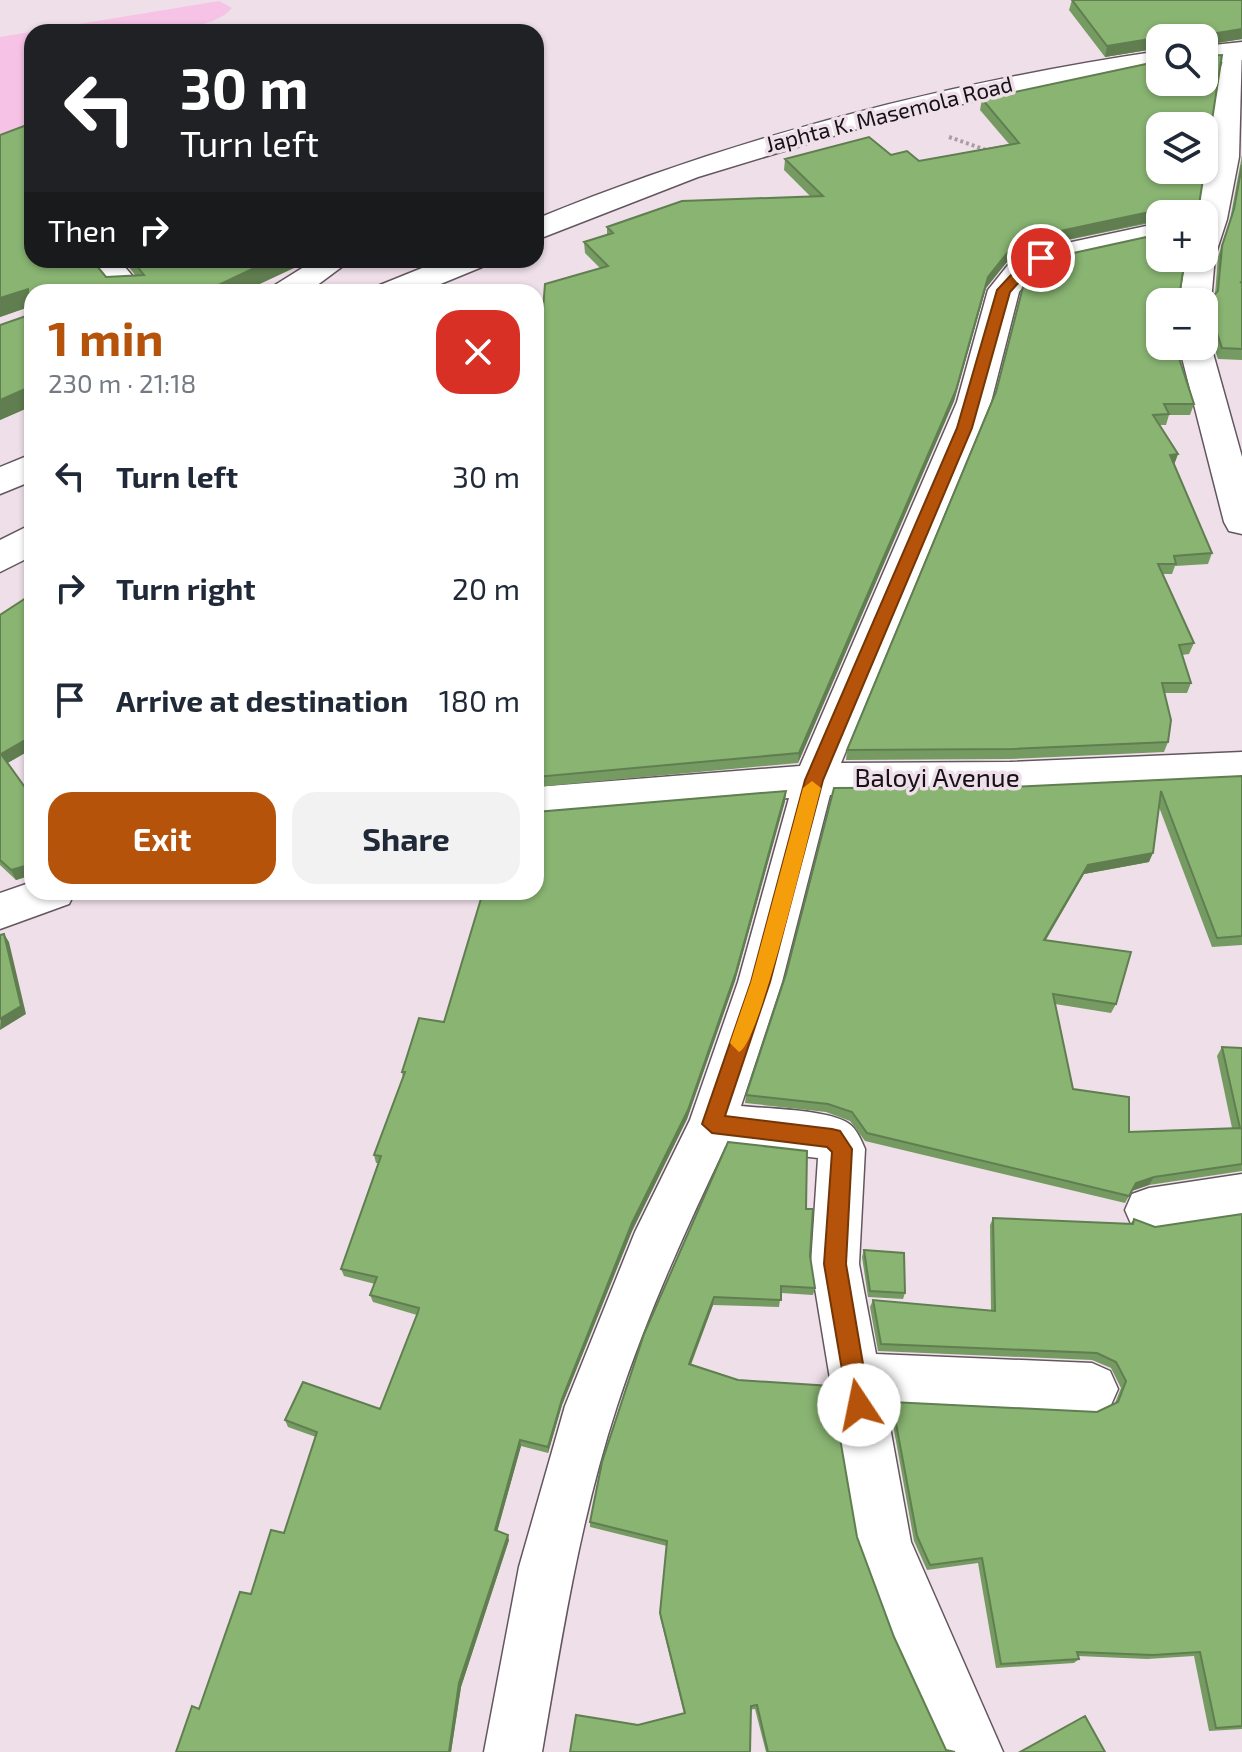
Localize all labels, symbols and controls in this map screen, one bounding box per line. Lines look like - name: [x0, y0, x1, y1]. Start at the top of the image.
- map controls: [1146, 24, 1218, 360]
- button: search: [1146, 24, 1218, 96]
- text: 30 m: [180, 53, 309, 120]
- icon: left: [48, 56, 152, 160]
- street label: Japhta K. Masemola Road: [763, 70, 1015, 156]
- button: layers: [1146, 112, 1218, 184]
- text: Turn left: [180, 121, 319, 164]
- button: +: [1146, 200, 1218, 272]
- icon: right: [132, 208, 176, 252]
- text: Then: [48, 212, 116, 248]
- pin: [1007, 224, 1075, 292]
- icon: arrive: [1019, 236, 1063, 280]
- button: −: [1146, 288, 1218, 360]
- text: 1 min: [48, 308, 164, 366]
- button: close: [436, 310, 520, 394]
- text: 230 m · 21:18: [48, 367, 196, 398]
- icon: left: [48, 454, 92, 498]
- text: Turn left: [116, 458, 238, 494]
- text: 30 m: [452, 458, 520, 494]
- icon: right: [48, 566, 92, 610]
- text: Turn right: [116, 570, 256, 606]
- text: 20 m: [452, 570, 520, 606]
- icon: arrive: [48, 678, 92, 722]
- text: Arrive at destination: [116, 682, 408, 718]
- text: 180 m: [439, 682, 520, 718]
- street label: Baloyi Avenue: [854, 761, 1020, 792]
- button: Exit: [48, 792, 276, 884]
- button: Share: [292, 792, 520, 884]
- position arrow: [817, 1363, 901, 1447]

